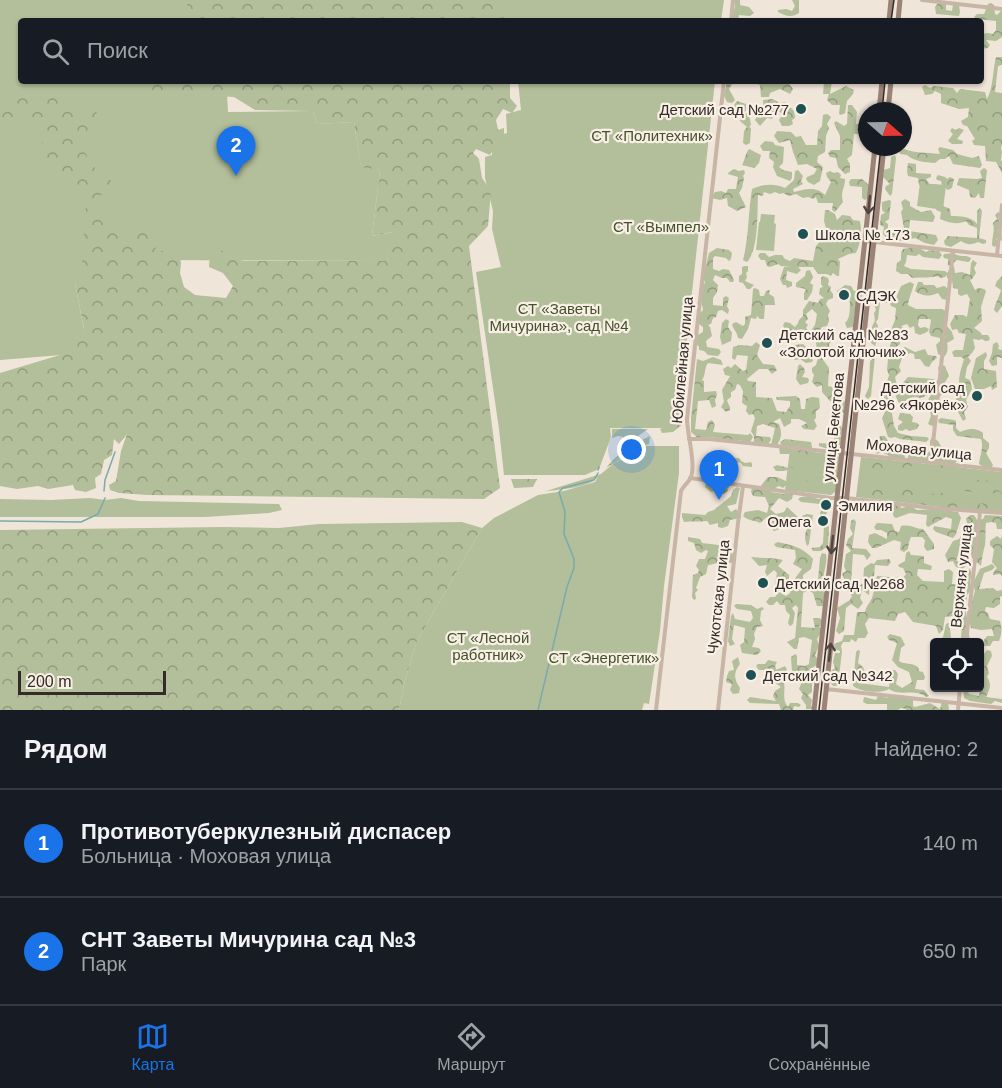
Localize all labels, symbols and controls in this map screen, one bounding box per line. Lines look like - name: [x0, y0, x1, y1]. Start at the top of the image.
- search box: [18, 18, 984, 84]
- icon: search: [39, 35, 72, 68]
- text: Поиск: [87, 38, 148, 63]
- place label: Детский сад №277: [659, 101, 789, 118]
- marker: Детский сад №277: [794, 102, 808, 116]
- north arrow: [858, 102, 912, 156]
- pin: 2: [216, 126, 256, 176]
- park label: СТ «Политехник»: [591, 127, 713, 144]
- one-way arrow: [863, 195, 874, 215]
- park label: СТ «Вымпел»: [613, 218, 709, 235]
- place label: Школа № 173: [815, 226, 910, 243]
- marker: Школа № 173: [796, 227, 810, 241]
- place label: СДЭК: [856, 287, 896, 304]
- marker: СДЭК: [837, 288, 851, 302]
- street label: Юбилейная улица: [668, 295, 696, 424]
- park label: СТ «Заветы Мичурина», сад №4: [489, 300, 629, 334]
- place label: Детский сад №283 «Золотой ключик»: [779, 326, 909, 360]
- marker: Детский сад №283 «Золотой ключик»: [760, 336, 774, 350]
- street label: улица Бекетова: [819, 371, 847, 482]
- place label: Детский сад №296 «Якорёк»: [854, 379, 965, 413]
- marker: Детский сад №296 «Якорёк»: [970, 389, 984, 403]
- your location: [617, 435, 646, 464]
- street label: Моховая улица: [865, 435, 973, 463]
- pin: 1: [700, 450, 738, 500]
- place label: Эмилия: [838, 497, 893, 514]
- marker: Эмилия: [819, 498, 833, 512]
- place label: Омега: [767, 513, 812, 530]
- marker: Омега: [816, 514, 830, 528]
- street label: Верхняя улица: [947, 523, 975, 629]
- one-way arrow: [826, 535, 837, 555]
- street label: Чукотская улица: [704, 538, 733, 655]
- place label: Детский сад №268: [775, 575, 905, 592]
- marker: Детский сад №268: [756, 576, 770, 590]
- park label: СТ «Лесной работник»: [447, 629, 529, 663]
- map controls: [930, 638, 984, 692]
- button: locate: [930, 638, 984, 692]
- one-way arrow: [825, 642, 836, 662]
- park label: СТ «Энергетик»: [549, 649, 659, 666]
- place label: Детский сад №342: [763, 667, 893, 684]
- scale bar: [18, 668, 166, 696]
- marker: Детский сад №342: [744, 668, 758, 682]
- text: 200 m: [27, 673, 71, 690]
- text: Рядом: [24, 734, 107, 764]
- text: Найдено: 2: [874, 738, 978, 760]
- text: Противотуберкулезный диспасер: [81, 819, 451, 844]
- text: 1: [38, 832, 49, 854]
- text: 140 m: [922, 832, 978, 854]
- text: Больница · Моховая улица: [81, 845, 331, 867]
- text: СНТ Заветы Мичурина сад №3: [81, 927, 416, 952]
- text: 2: [38, 940, 49, 962]
- text: 650 m: [922, 940, 978, 962]
- text: Парк: [81, 953, 126, 975]
- tab: Карта: [132, 1020, 174, 1074]
- tab: Маршрут: [437, 1020, 506, 1074]
- tab: Сохранённые: [769, 1020, 870, 1074]

